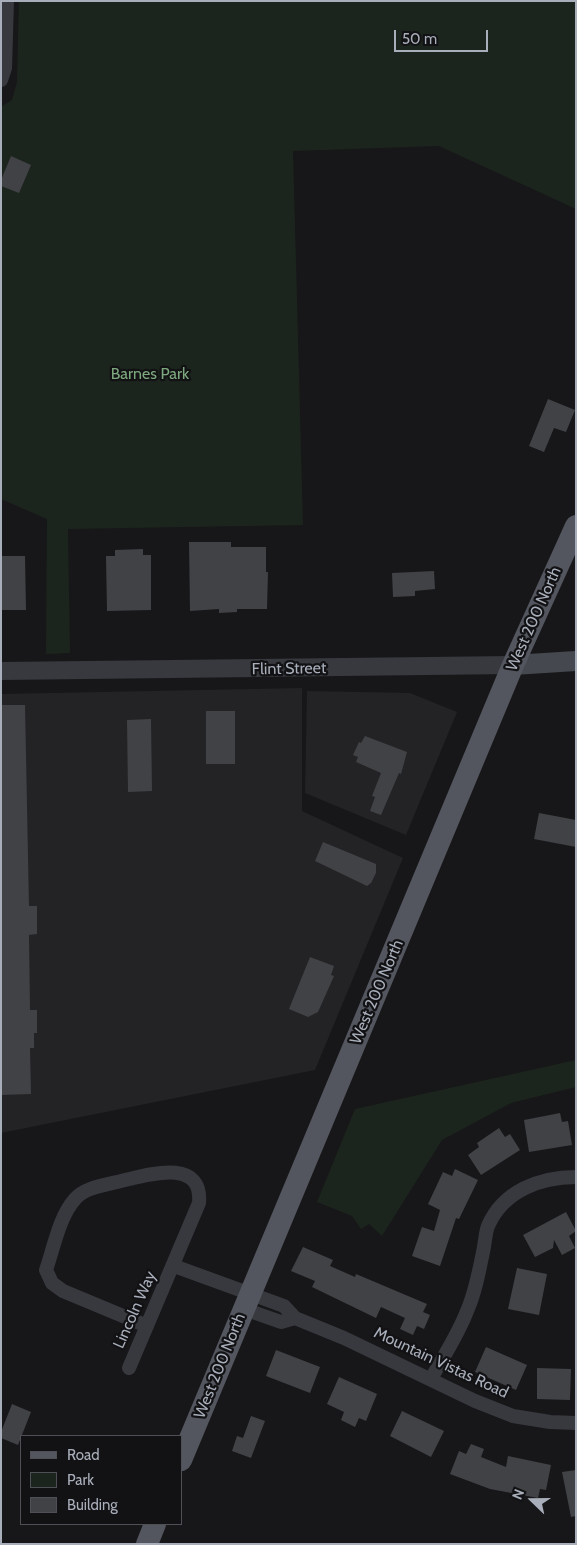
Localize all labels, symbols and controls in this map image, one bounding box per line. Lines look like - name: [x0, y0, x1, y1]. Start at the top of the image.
- scale bar: [397, 20, 491, 52]
- text: 50 m: [402, 30, 437, 48]
- park label: Barnes Park: [111, 364, 189, 384]
- street label: West 200 North: [503, 564, 565, 674]
- street label: Flint Street: [252, 659, 326, 679]
- street label: West 200 North: [346, 937, 408, 1047]
- street label: Lincoln Way: [109, 1268, 161, 1352]
- street label: West 200 North: [190, 1311, 250, 1421]
- street label: Mountain Vistas Road: [371, 1323, 511, 1403]
- legend: [20, 1435, 182, 1525]
- text: Road: [67, 1446, 100, 1464]
- text: Park: [67, 1471, 94, 1489]
- north arrow: [507, 1475, 557, 1525]
- text: N: [508, 1486, 528, 1502]
- text: Building: [67, 1496, 118, 1514]

